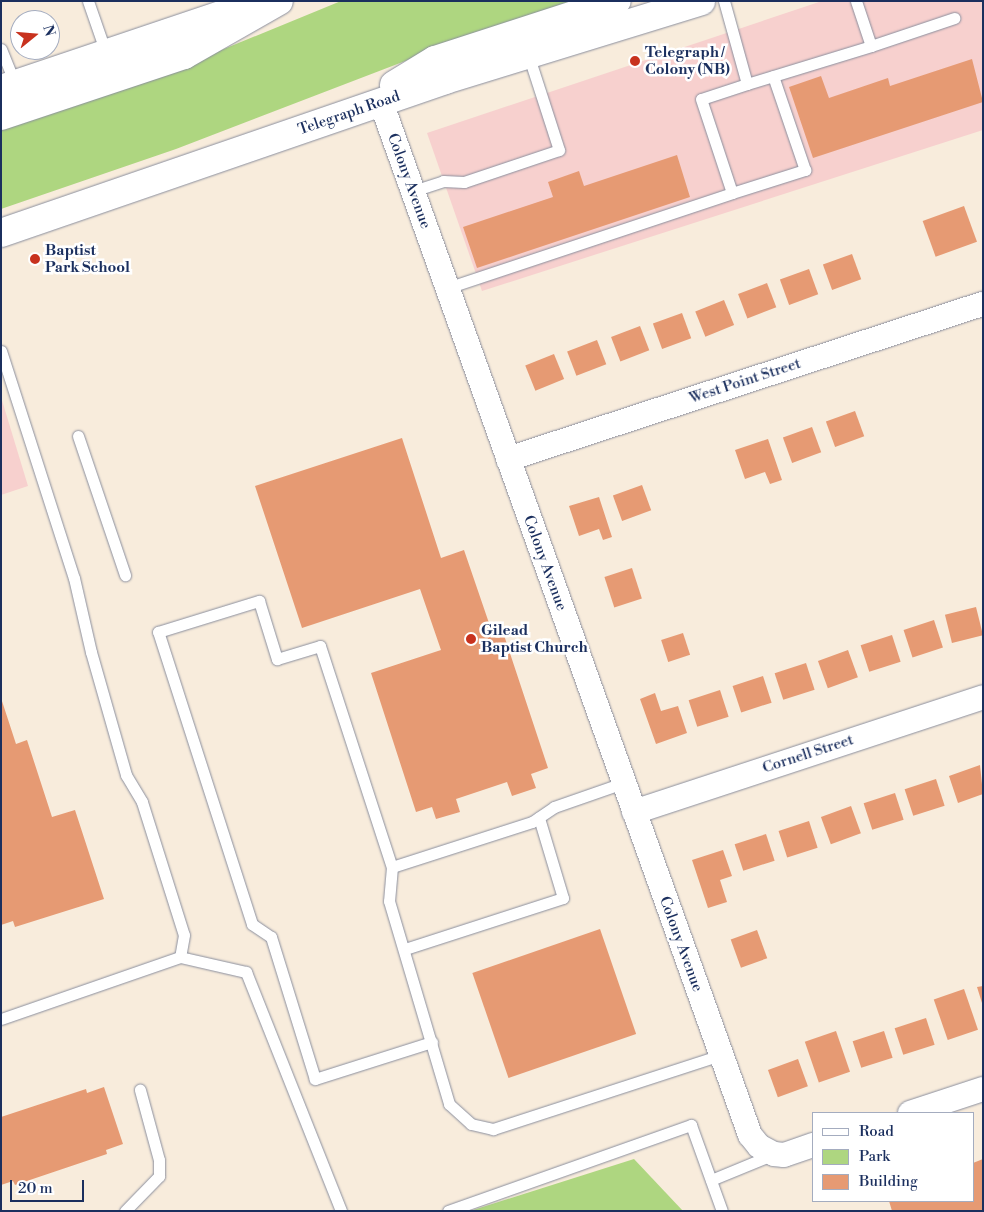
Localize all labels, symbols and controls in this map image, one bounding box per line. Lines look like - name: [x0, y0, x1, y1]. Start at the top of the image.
- north arrow: [10, 10, 60, 60]
- text: N: [38, 23, 59, 39]
- place label: Telegraph / Colony (NB): [645, 43, 730, 78]
- marker: Telegraph / Colony (NB): [629, 55, 641, 67]
- street label: Telegraph Road: [296, 87, 402, 139]
- street label: Colony Avenue: [383, 131, 435, 231]
- place label: Baptist Park School: [45, 241, 130, 276]
- marker: Baptist Park School: [29, 253, 41, 265]
- street label: West Point Street: [687, 355, 803, 407]
- street label: Colony Avenue: [519, 513, 571, 613]
- place label: Gilead Baptist Church: [481, 621, 588, 656]
- marker: Gilead Baptist Church: [465, 633, 477, 645]
- street label: Cornell Street: [760, 731, 856, 777]
- street label: Colony Avenue: [655, 894, 707, 994]
- legend: [812, 1112, 974, 1202]
- text: Road: [859, 1122, 894, 1141]
- text: Park: [859, 1147, 890, 1166]
- scale bar: [12, 1170, 86, 1202]
- text: Building: [859, 1172, 918, 1191]
- text: 20 m: [18, 1179, 53, 1198]

